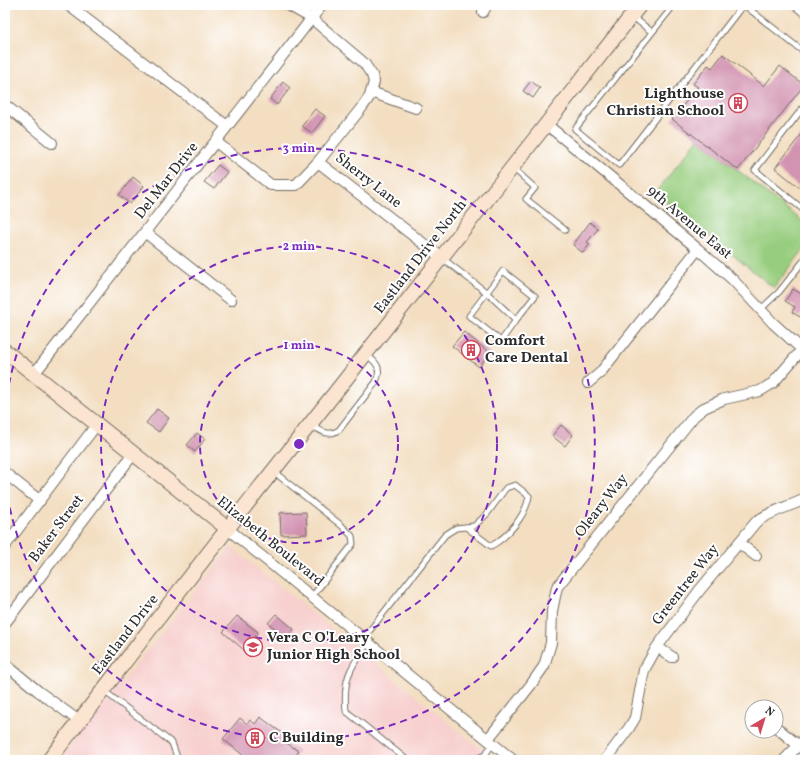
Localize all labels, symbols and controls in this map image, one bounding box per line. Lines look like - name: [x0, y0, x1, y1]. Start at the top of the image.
- place label: Lighthouse Christian School: [606, 84, 724, 122]
- building icon: Lighthouse Christian School: [727, 92, 749, 114]
- street label: Del Mar Drive: [130, 138, 204, 224]
- text: 3 min: [283, 141, 315, 157]
- street label: Sherry Lane: [330, 148, 406, 214]
- street label: 9th Avenue East: [642, 181, 736, 265]
- street label: Eastland Drive North: [370, 195, 472, 319]
- text: 2 min: [283, 239, 315, 255]
- place label: Comfort Care Dental: [485, 331, 568, 369]
- text: 1 min: [284, 338, 315, 354]
- building icon: Comfort Care Dental: [460, 339, 482, 361]
- centre of rings: [292, 437, 306, 451]
- street label: Oleary Way: [570, 470, 634, 542]
- street label: Baker Street: [24, 491, 90, 567]
- street label: Elizabeth Boulevard: [212, 492, 328, 592]
- street label: Greentree Way: [648, 540, 724, 630]
- street label: Eastland Drive: [88, 590, 164, 680]
- place label: Vera C O'Leary Junior High School: [266, 628, 400, 666]
- school or university icon: Vera C O'Leary Junior High School: [242, 636, 264, 658]
- north arrow: [744, 699, 784, 739]
- text: N: [761, 704, 777, 721]
- building icon: C Building: [244, 727, 266, 749]
- place label: C Building: [269, 728, 344, 749]

